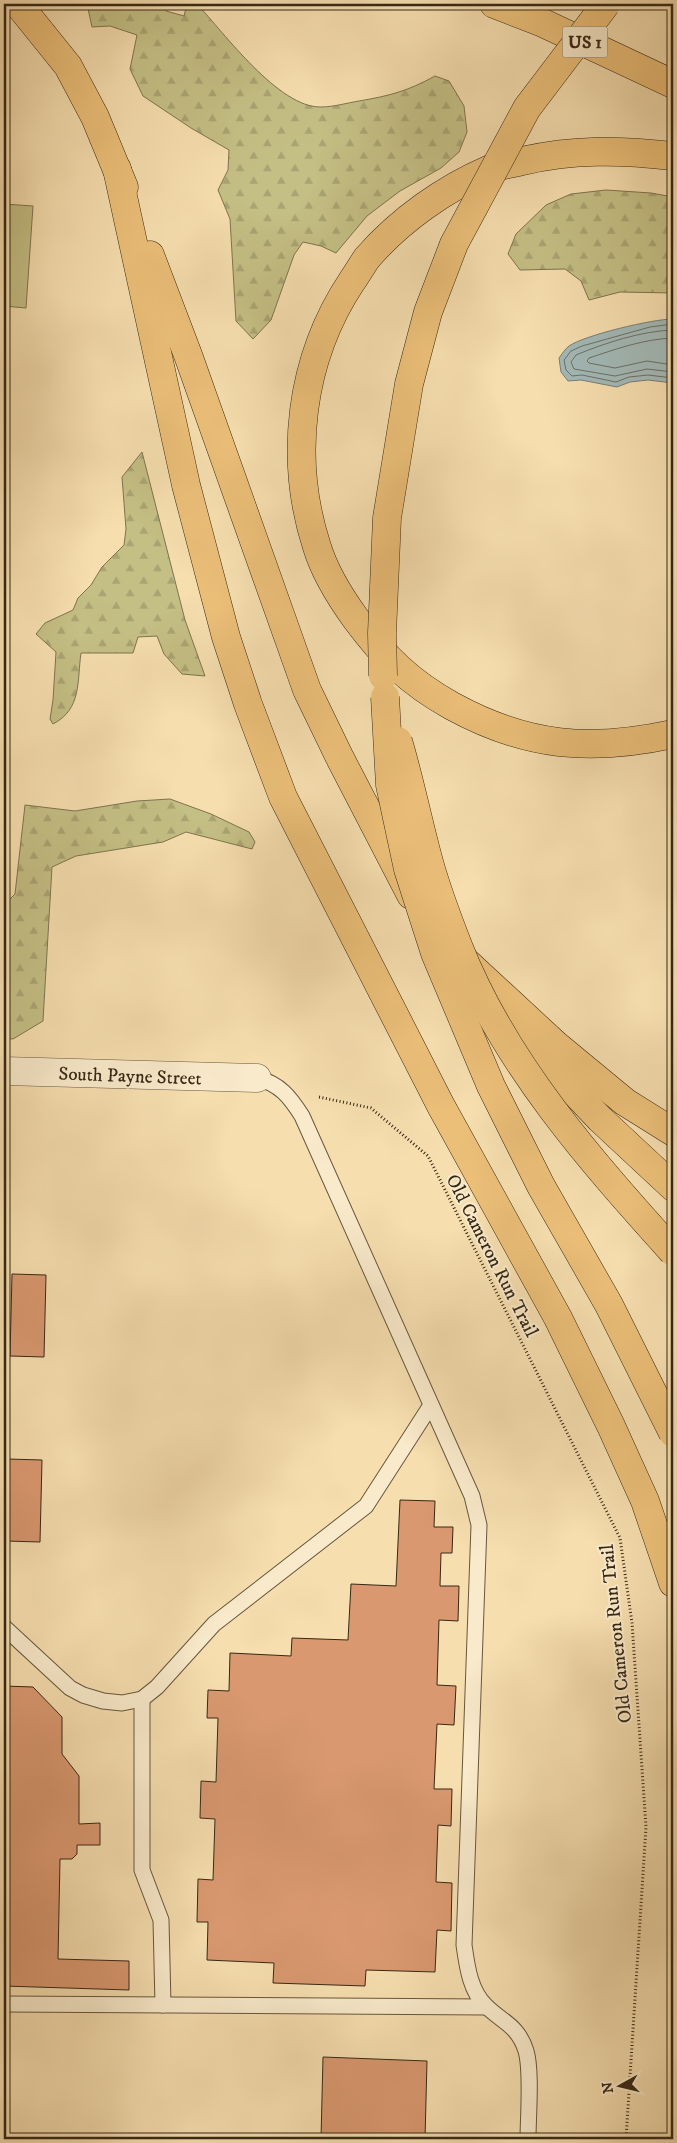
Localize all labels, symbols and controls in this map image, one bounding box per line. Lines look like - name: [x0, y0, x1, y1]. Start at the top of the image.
- road number: US 1: [562, 27, 608, 58]
- street label: South Payne Street: [58, 1063, 202, 1090]
- street label: Old Cameron Run Trail: [441, 1170, 543, 1341]
- street label: Old Cameron Run Trail: [596, 1543, 637, 1724]
- north arrow: [594, 2060, 644, 2110]
- text: N: [598, 2080, 618, 2095]

